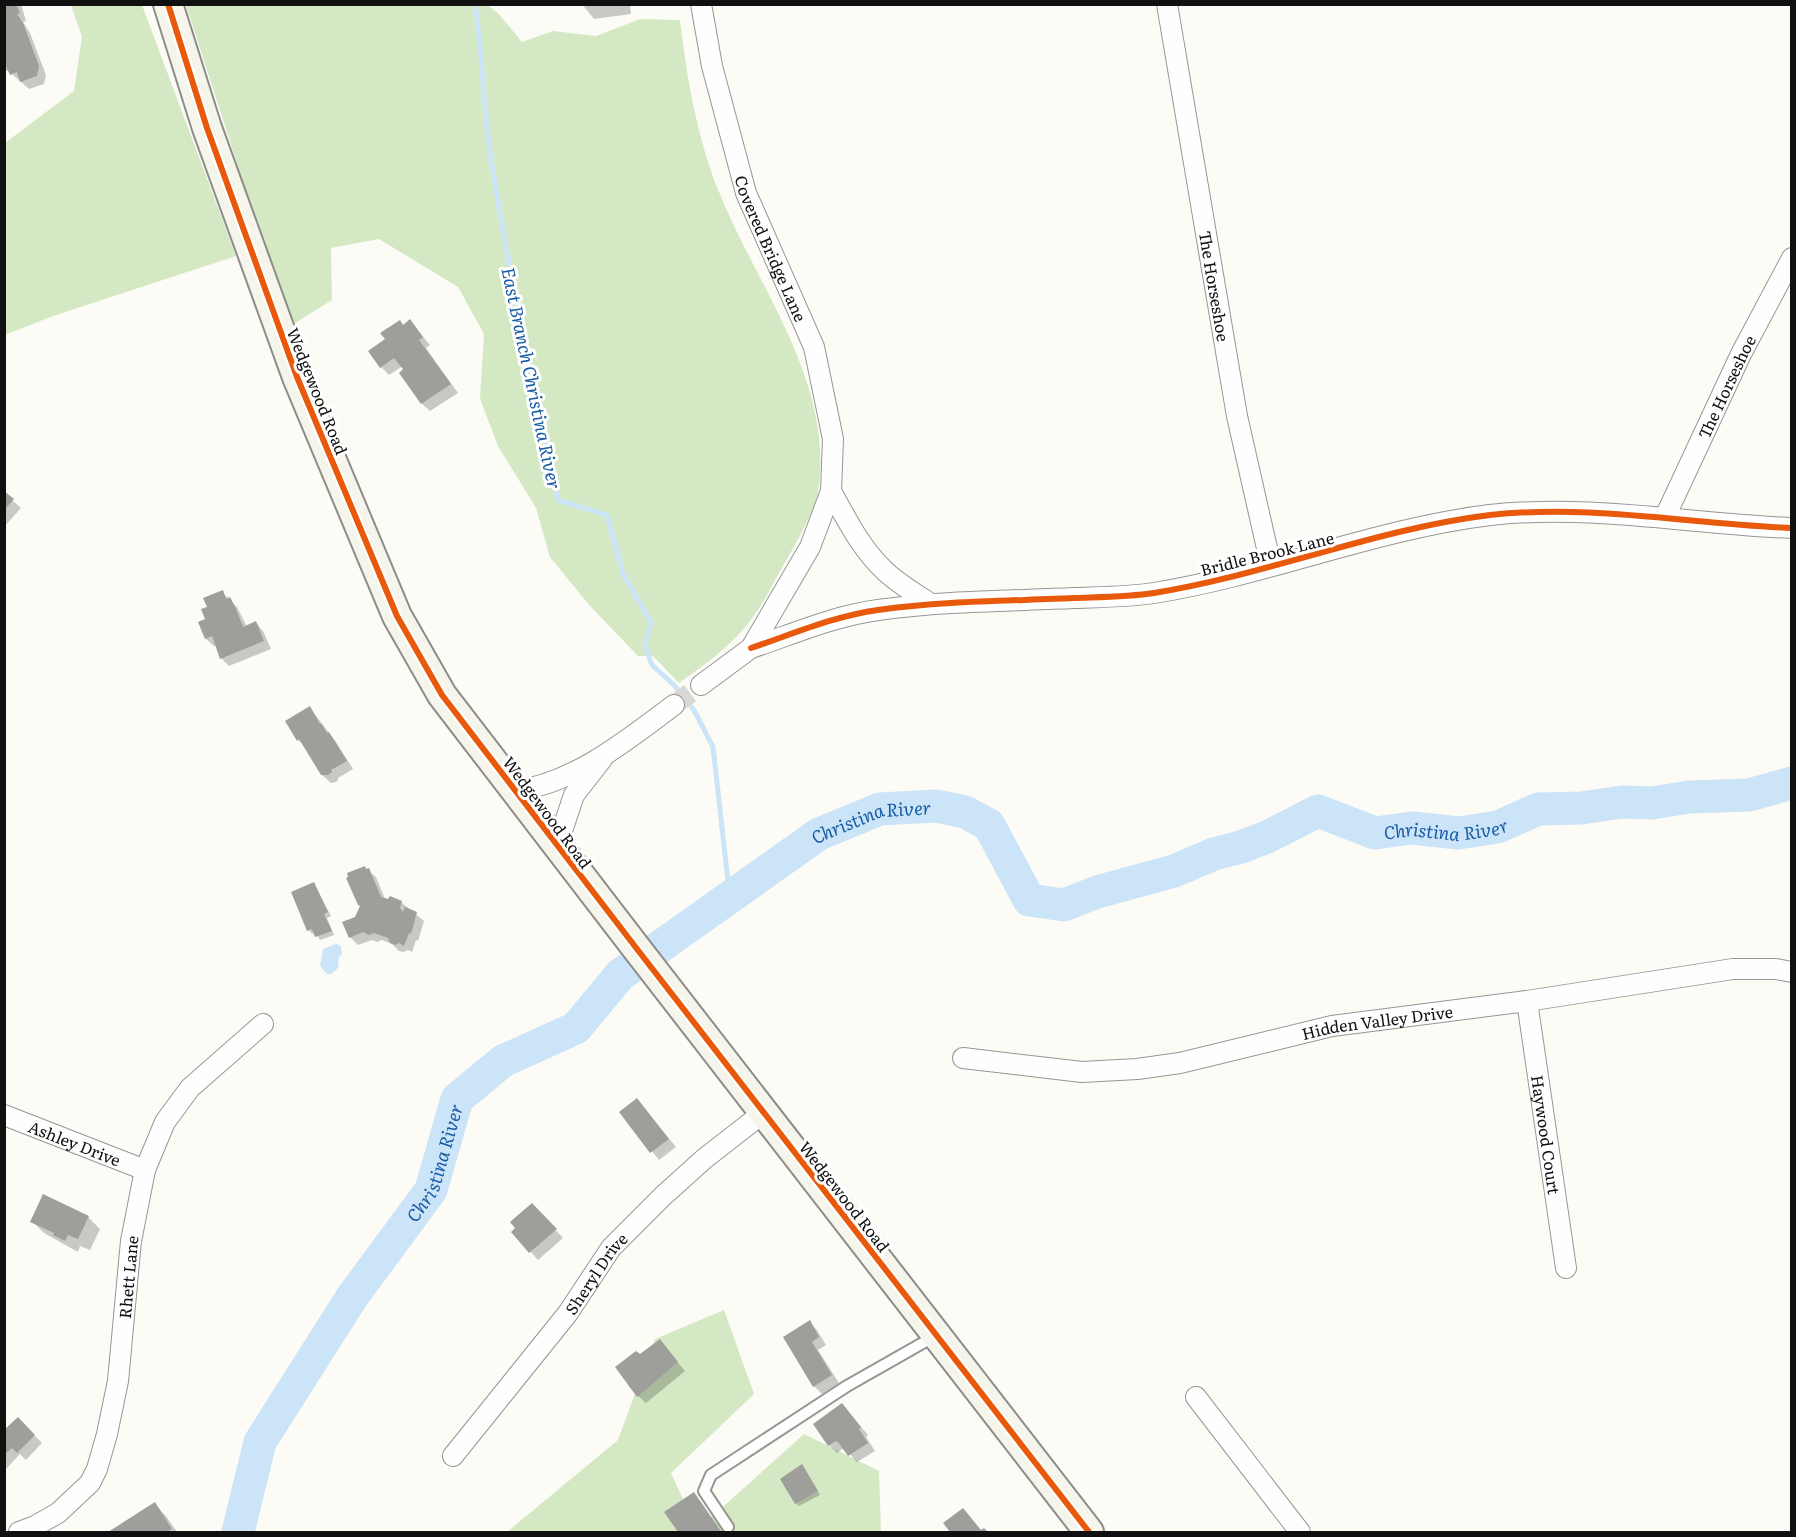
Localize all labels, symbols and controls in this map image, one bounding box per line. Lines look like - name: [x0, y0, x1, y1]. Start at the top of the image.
- street label: Covered Bridge Lane: [730, 172, 813, 325]
- street label: The Horseshoe: [1194, 229, 1236, 343]
- water label: East Branch Christina River: [495, 265, 569, 491]
- street label: Wedgewood Road: [282, 324, 354, 458]
- street label: The Horseshoe: [1691, 331, 1761, 442]
- street label: Bridle Brook Lane: [1198, 525, 1336, 581]
- street label: Wedgewood Road: [498, 751, 598, 873]
- water label: Christina River: [805, 793, 932, 850]
- water label: Christina River: [1382, 811, 1512, 847]
- street label: Hidden Valley Drive: [1299, 999, 1454, 1045]
- street label: Haywood Court: [1526, 1073, 1567, 1196]
- water label: Christina River: [399, 1101, 468, 1227]
- street label: Ashley Drive: [25, 1114, 125, 1171]
- street label: Wedgewood Road: [794, 1135, 896, 1257]
- street label: Sheryl Drive: [558, 1227, 632, 1319]
- street label: Rhett Lane: [112, 1233, 144, 1320]

